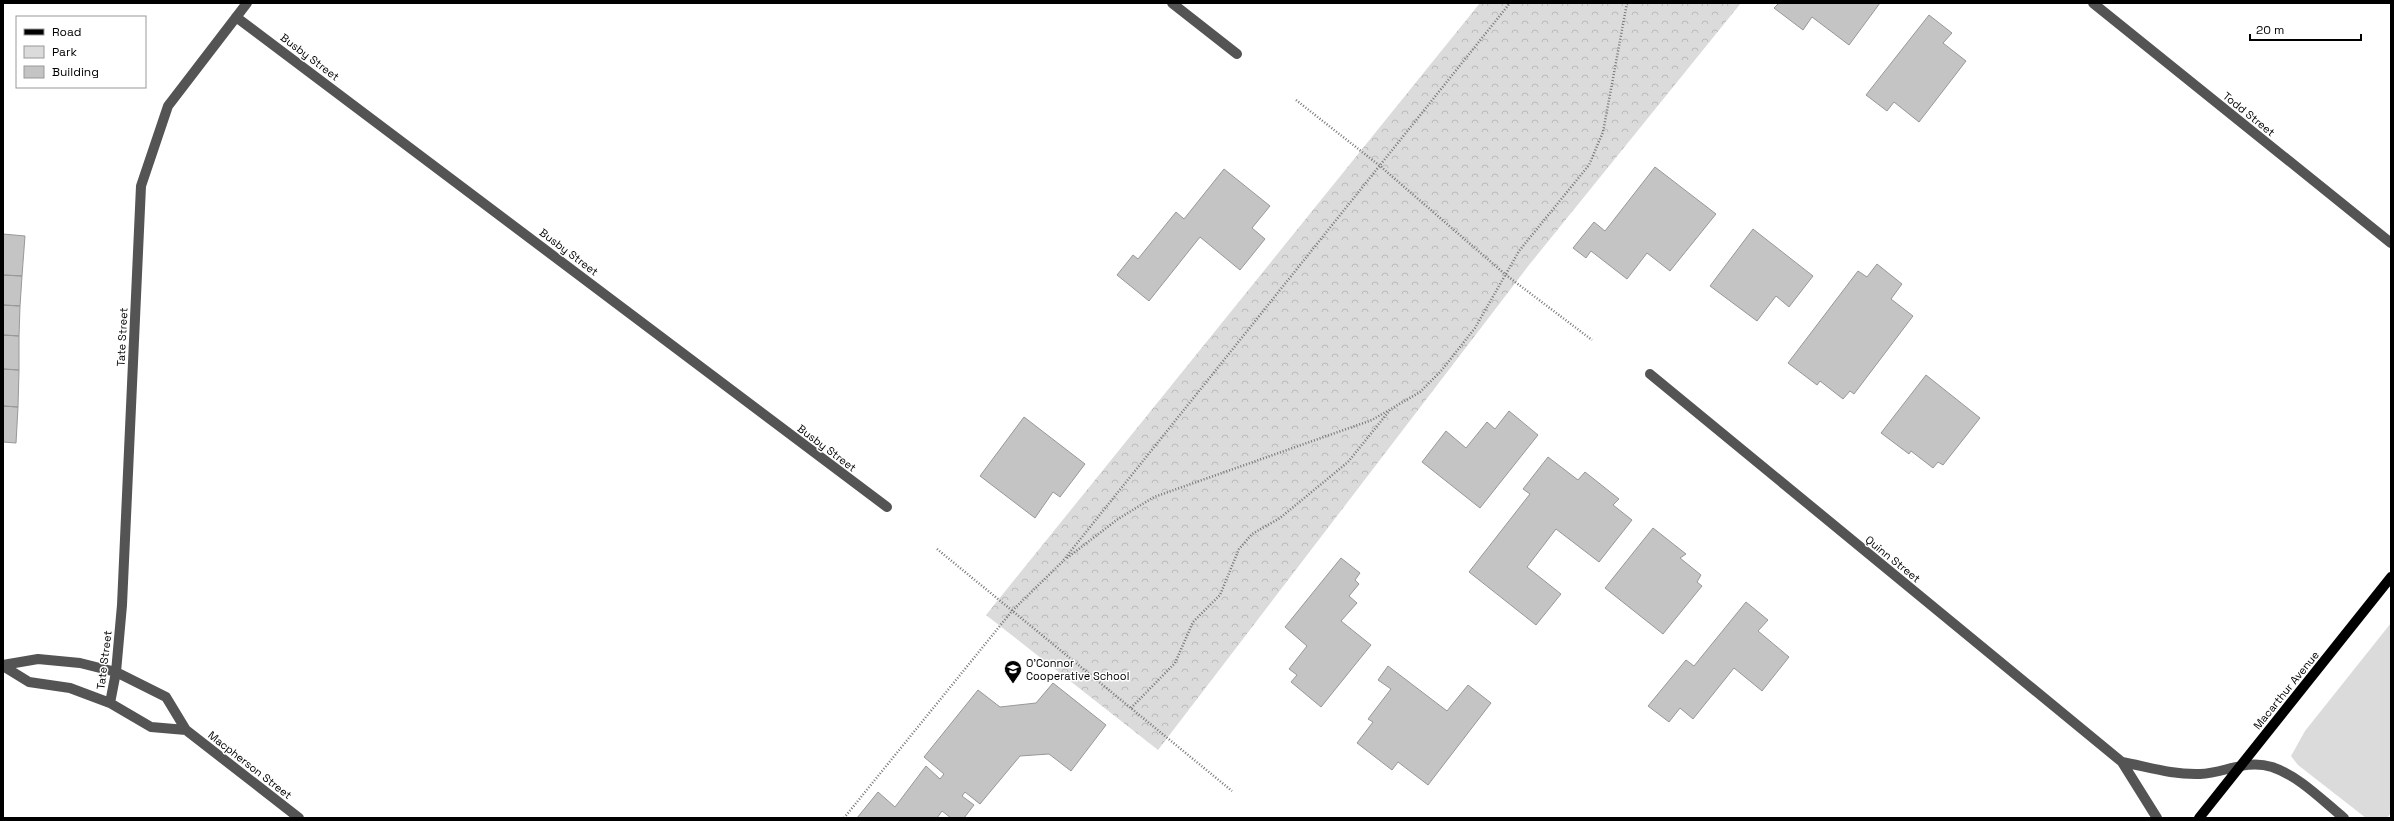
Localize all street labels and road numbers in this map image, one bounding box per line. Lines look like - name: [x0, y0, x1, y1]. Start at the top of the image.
- street label: Busby Street: [278, 30, 342, 84]
- street label: Todd Street: [2220, 89, 2278, 139]
- street label: Busby Street: [537, 225, 601, 279]
- street label: Tate Street: [113, 307, 131, 367]
- street label: Busby Street: [795, 421, 859, 475]
- street label: Quinn Street: [1863, 533, 1923, 585]
- street label: Tate Street: [93, 630, 115, 690]
- street label: Macarthur Avenue: [2250, 648, 2322, 732]
- street label: Macpherson Street: [205, 728, 295, 802]

